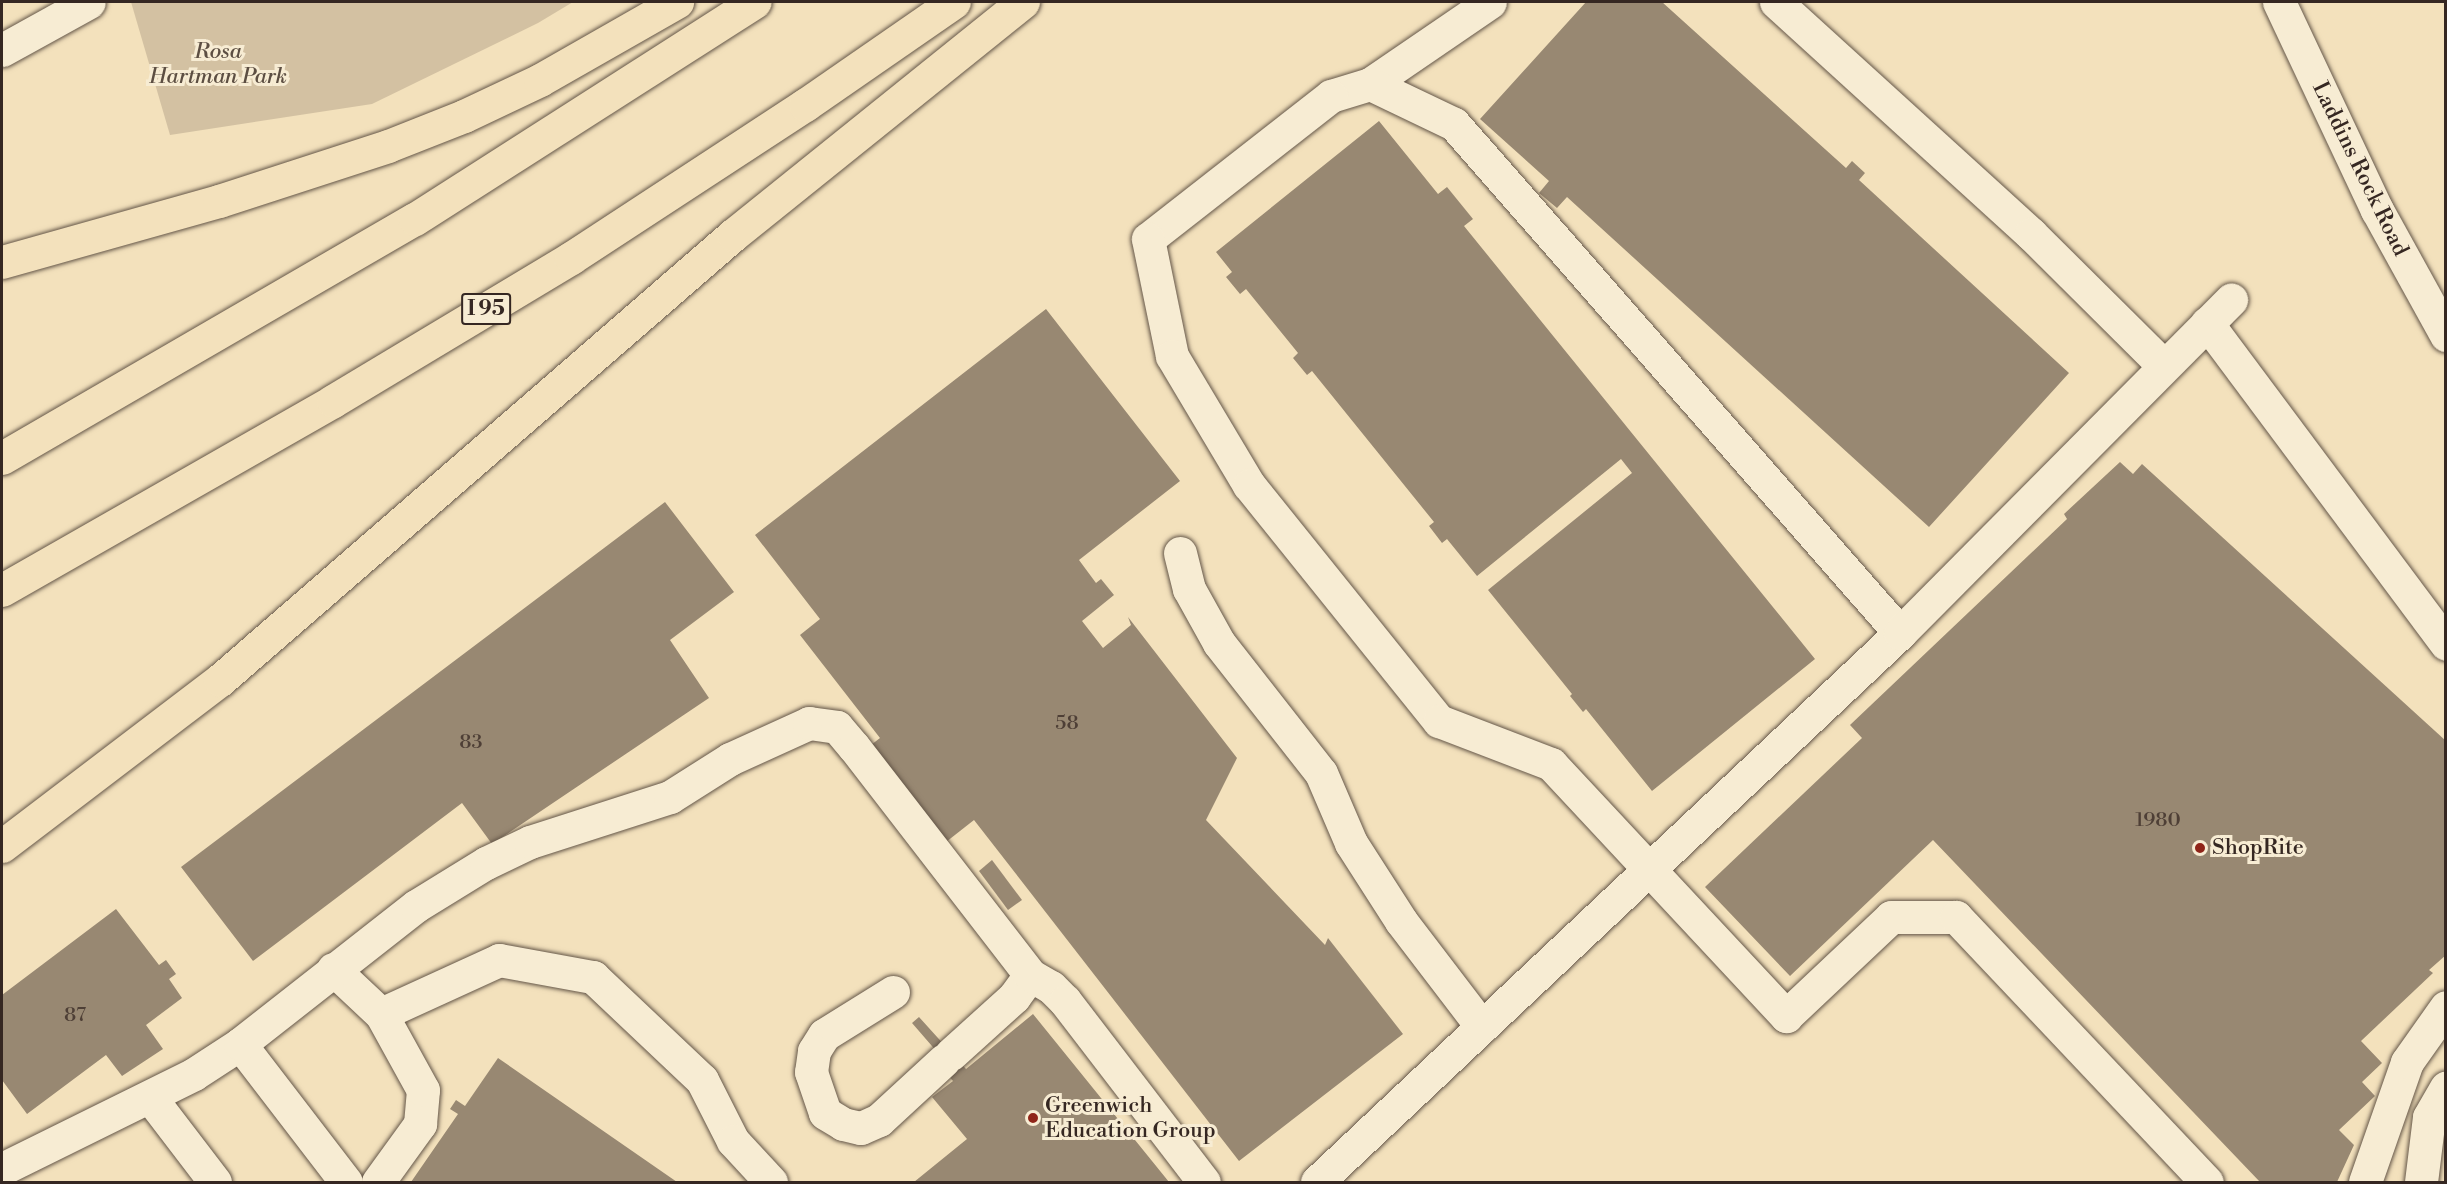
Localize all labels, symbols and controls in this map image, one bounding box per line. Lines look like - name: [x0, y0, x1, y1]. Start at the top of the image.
- park label: Rosa Hartman Park: [149, 38, 287, 90]
- street label: Laddins Rock Road: [2306, 77, 2414, 261]
- road number: I 95: [460, 291, 512, 327]
- house number: 58: [1055, 711, 1079, 735]
- house number: 83: [459, 730, 483, 754]
- house number: 1980: [2135, 808, 2181, 832]
- place label: ShopRite: [2212, 835, 2304, 861]
- marker: ShopRite: [2193, 841, 2207, 855]
- house number: 87: [64, 1003, 86, 1027]
- place label: Greenwich Education Group: [1045, 1092, 1216, 1144]
- marker: Greenwich Education Group: [1026, 1111, 1040, 1125]

